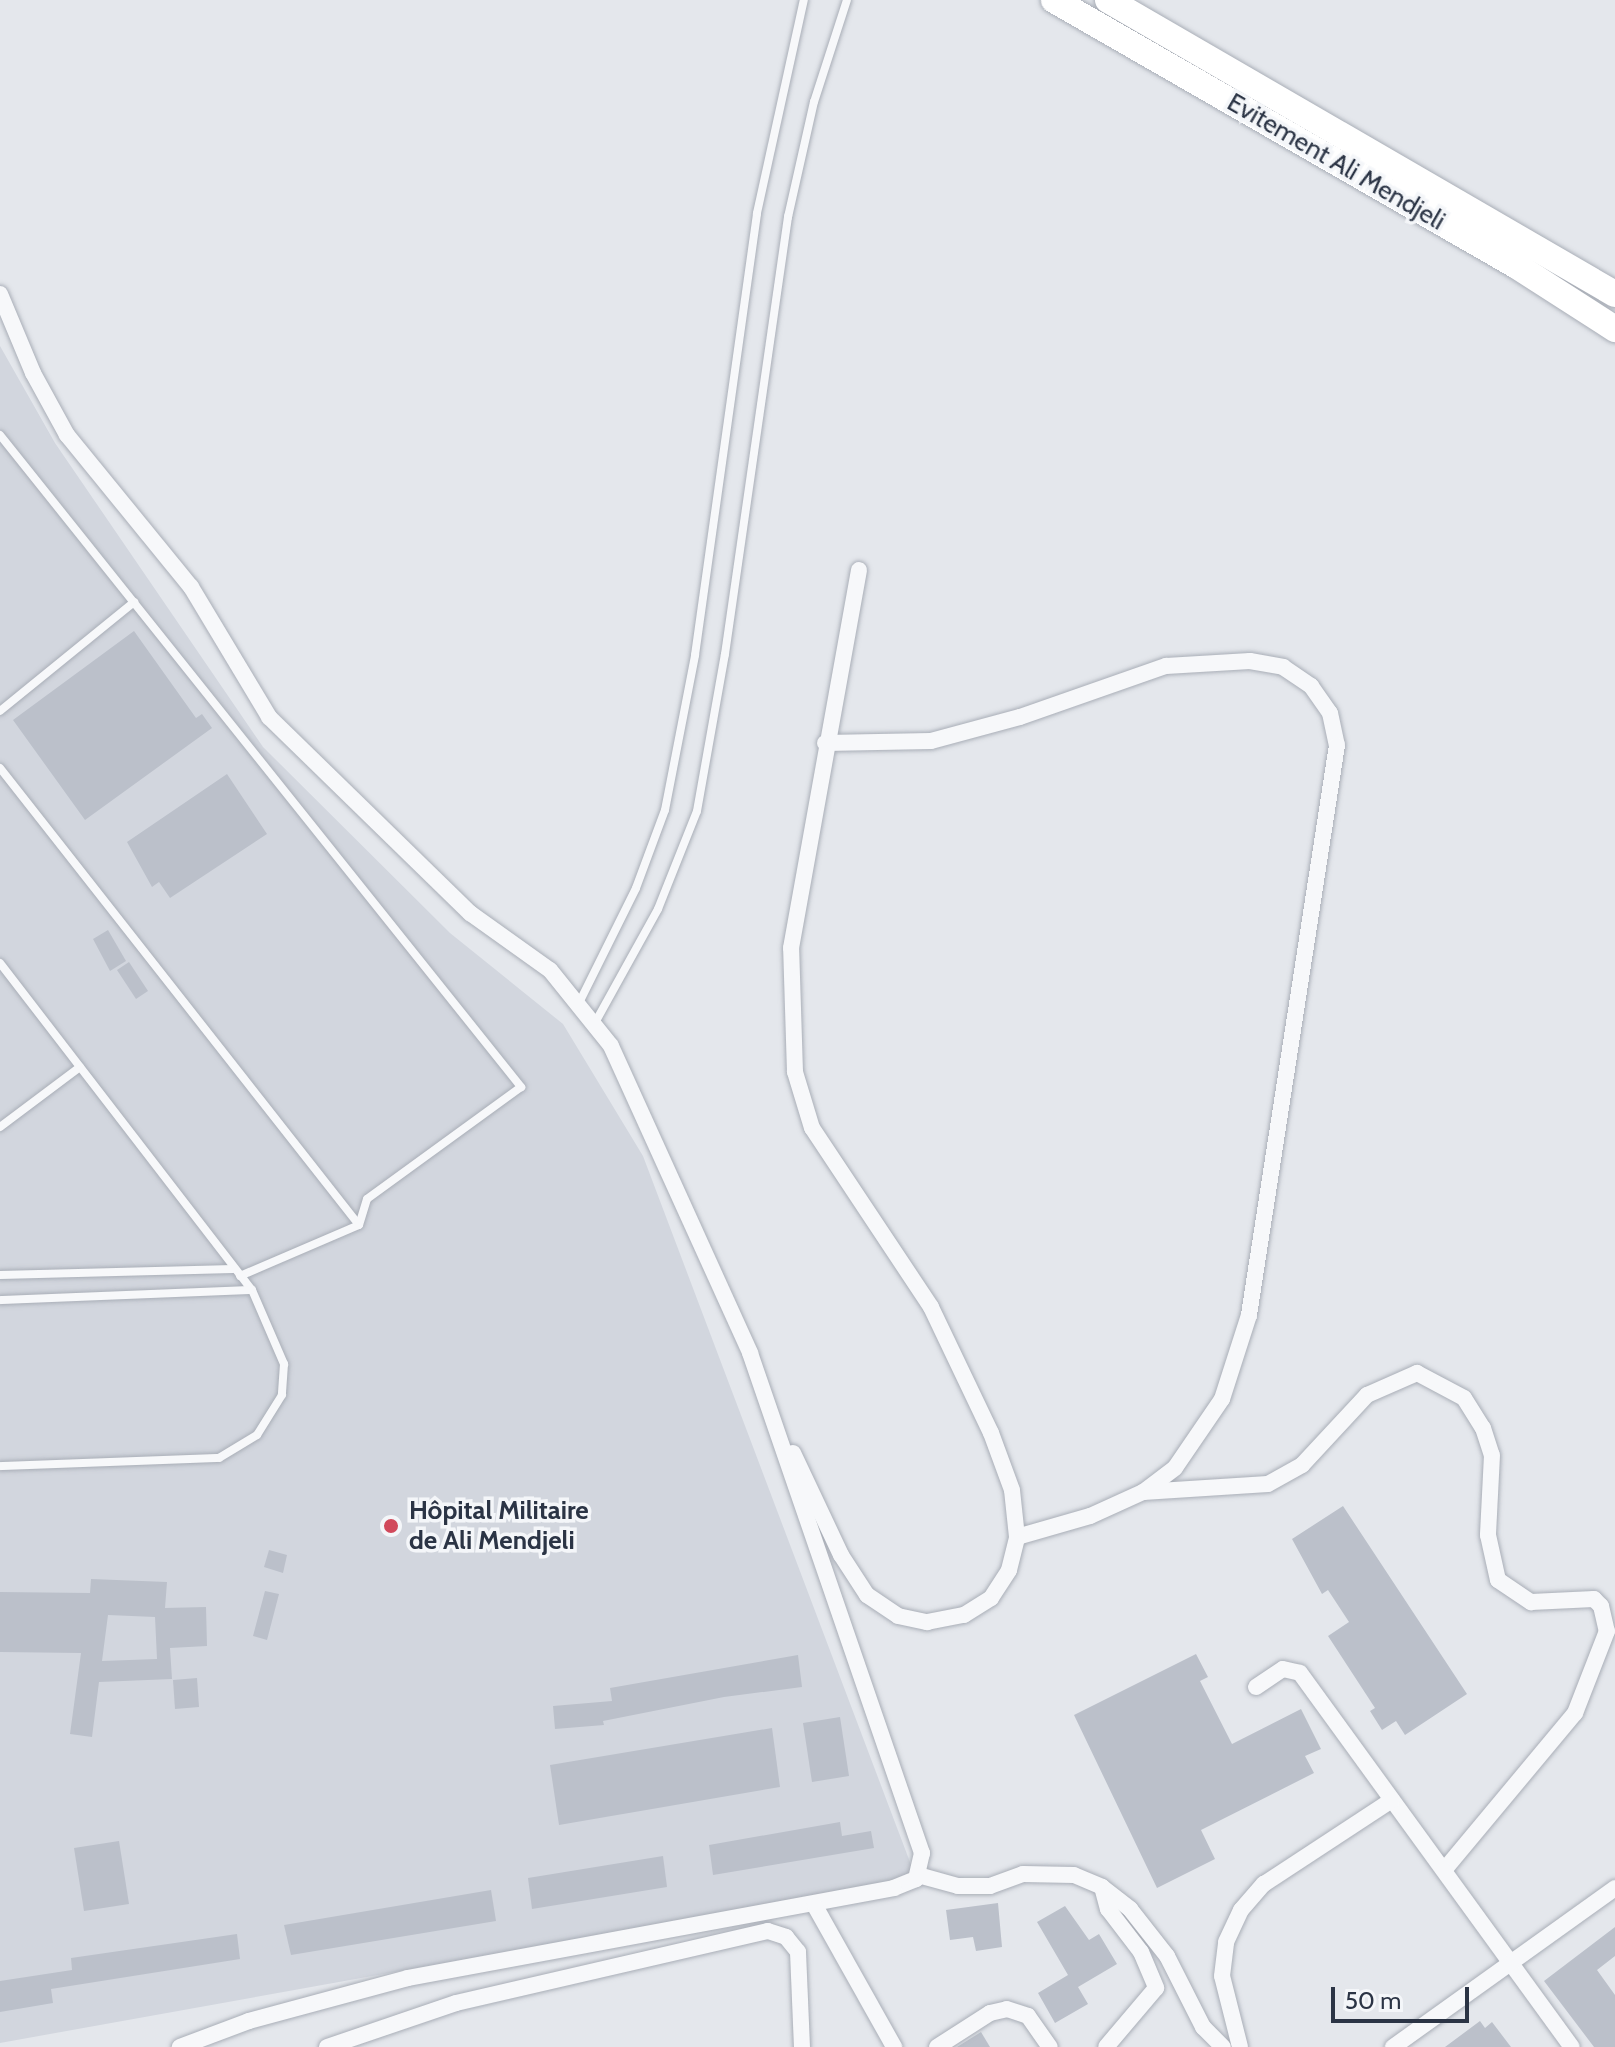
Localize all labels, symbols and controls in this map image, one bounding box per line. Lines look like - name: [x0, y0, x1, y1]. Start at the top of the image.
- street label: Evitement Ali Mendjeli: [1222, 87, 1450, 237]
- place label: Hôpital Militaire de Ali Mendjeli: [409, 1495, 589, 1556]
- marker: Hôpital Militaire de Ali Mendjeli: [380, 1515, 402, 1537]
- scale bar: [1335, 1971, 1473, 2021]
- text: 50 m: [1345, 1986, 1401, 2015]

